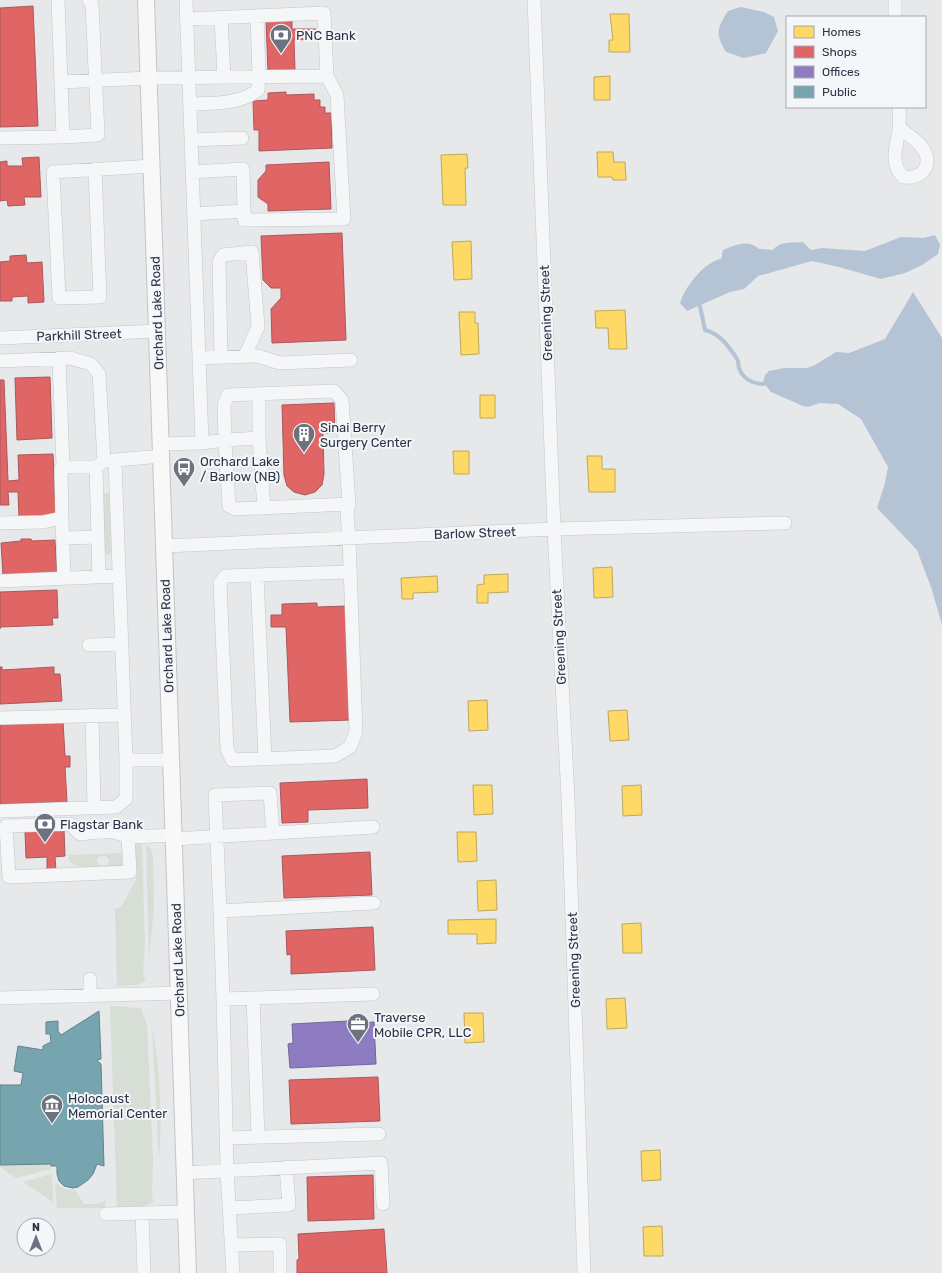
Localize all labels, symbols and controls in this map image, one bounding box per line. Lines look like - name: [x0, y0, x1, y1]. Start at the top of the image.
- legend: [786, 16, 926, 108]
- bank icon: PNC Bank: [268, 22, 294, 55]
- text: Homes: [822, 25, 861, 39]
- place label: PNC Bank: [296, 28, 356, 43]
- text: Shops: [822, 45, 857, 59]
- text: Offices: [822, 65, 860, 79]
- text: Public: [822, 85, 857, 99]
- street label: Orchard Lake Road: [148, 256, 166, 370]
- street label: Greening Street: [537, 265, 556, 361]
- street label: Parkhill Street: [36, 326, 122, 344]
- place label: Sinai Berry Surgery Center: [320, 420, 412, 451]
- building icon: Sinai Berry Surgery Center: [291, 421, 317, 454]
- place label: Orchard Lake / Barlow (NB): [200, 454, 280, 484]
- bus stop icon: Orchard Lake / Barlow (NB): [171, 455, 197, 488]
- street label: Barlow Street: [434, 524, 516, 542]
- street label: Orchard Lake Road: [158, 579, 176, 693]
- street label: Greening Street: [549, 589, 570, 685]
- bank icon: Flagstar Bank: [32, 811, 58, 844]
- place label: Flagstar Bank: [60, 817, 143, 833]
- street label: Orchard Lake Road: [169, 903, 187, 1017]
- street label: Greening Street: [565, 912, 584, 1008]
- place label: Traverse Mobile CPR, LLC: [374, 1010, 472, 1040]
- office icon: Traverse Mobile CPR, LLC: [345, 1011, 371, 1044]
- place label: Holocaust Memorial Center: [68, 1091, 167, 1121]
- museum icon: Holocaust Memorial Center: [39, 1092, 65, 1125]
- north arrow: [16, 1217, 56, 1257]
- text: N: [32, 1221, 40, 1234]

